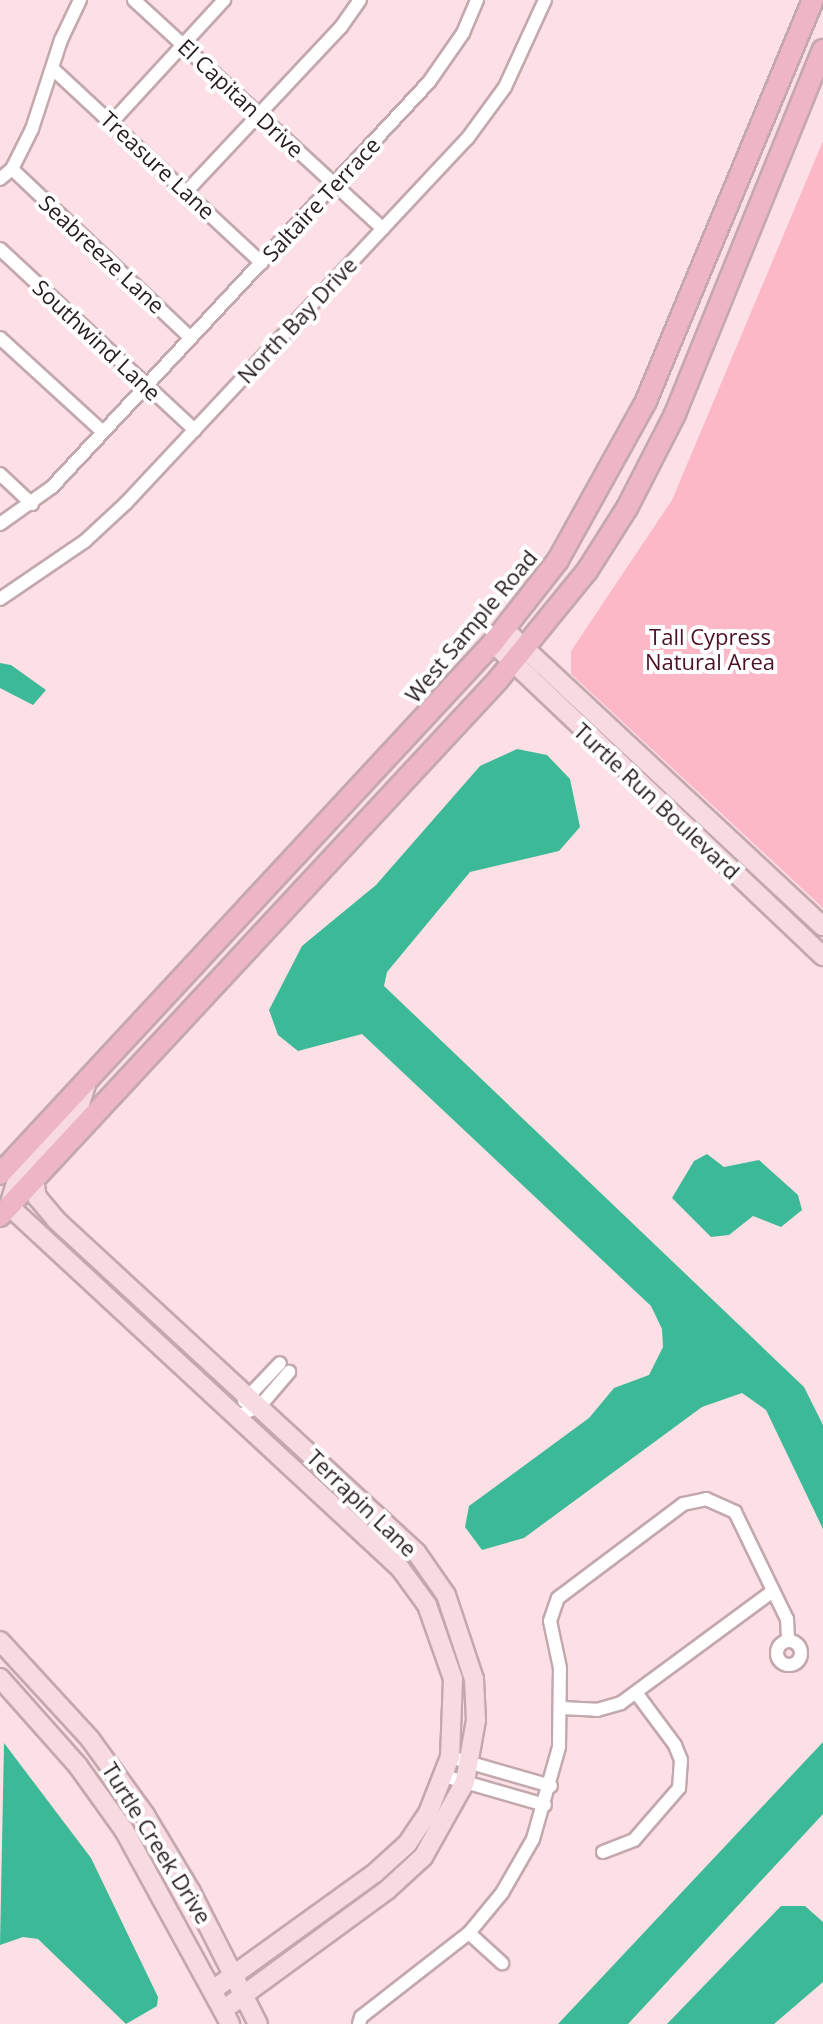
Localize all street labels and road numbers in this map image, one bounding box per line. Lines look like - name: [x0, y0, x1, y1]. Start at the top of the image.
- street label: El Capitan Drive: [173, 33, 309, 163]
- street label: Treasure Lane: [96, 105, 220, 225]
- street label: Saltaire Terrace: [257, 131, 385, 267]
- street label: Seabreeze Lane: [34, 189, 170, 319]
- street label: North Bay Drive: [232, 251, 362, 389]
- street label: Southwind Lane: [28, 274, 166, 406]
- street label: West Sample Road: [400, 544, 542, 708]
- street label: Turtle Run Boulevard: [569, 717, 745, 885]
- street label: Terrapin Lane: [302, 1444, 422, 1562]
- street label: Turtle Creek Drive: [97, 1758, 217, 1928]

